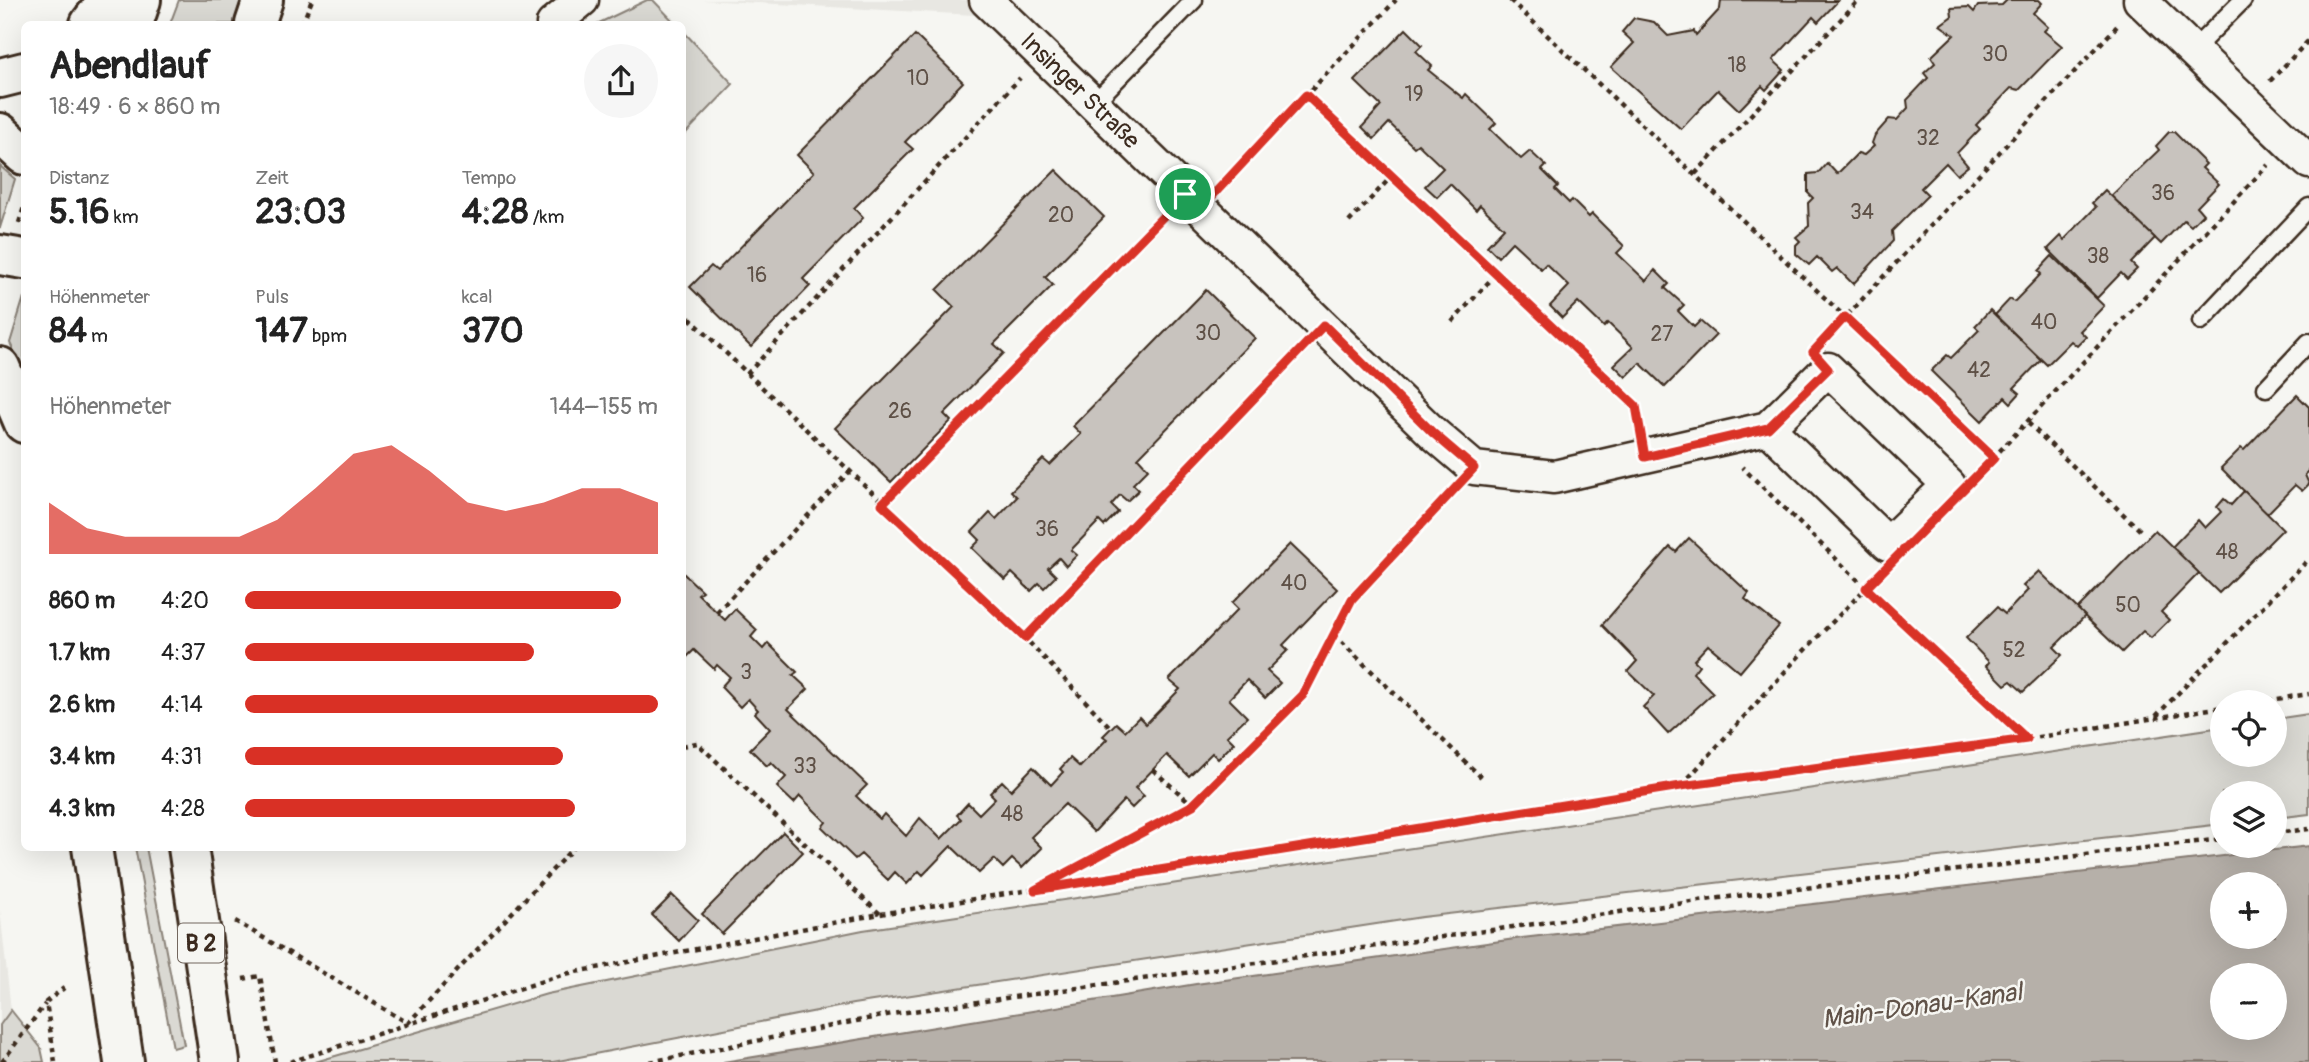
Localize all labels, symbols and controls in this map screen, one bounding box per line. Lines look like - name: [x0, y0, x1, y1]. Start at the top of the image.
- street label: Insinger Straße: [1014, 27, 1146, 155]
- house number: 30: [1982, 41, 2008, 68]
- text: Abendlauf: [49, 42, 211, 90]
- button: share: [584, 44, 658, 118]
- house number: 18: [1728, 52, 1746, 79]
- house number: 10: [907, 65, 929, 92]
- house number: 19: [1404, 81, 1424, 108]
- text: 18:49 · 6 × 860 m: [49, 92, 220, 121]
- house number: 32: [1916, 125, 1940, 152]
- pin: [1155, 164, 1215, 224]
- text: Distanz: [49, 166, 109, 190]
- text: Zeit: [255, 166, 289, 190]
- text: Tempo: [462, 166, 516, 190]
- icon: arrive: [1166, 175, 1204, 213]
- house number: 36: [2151, 180, 2175, 207]
- text: 5.16: [49, 190, 110, 234]
- text: 23:03: [255, 190, 346, 234]
- text: 4:28: [462, 190, 529, 234]
- house number: 34: [1850, 199, 1874, 226]
- house number: 20: [1048, 202, 1074, 229]
- text: km: [110, 205, 139, 229]
- text: /km: [529, 205, 564, 229]
- house number: 38: [2087, 243, 2109, 270]
- house number: 16: [747, 262, 767, 289]
- text: Höhenmeter: [49, 285, 150, 309]
- text: Puls: [255, 285, 288, 309]
- text: kcal: [462, 285, 493, 309]
- text: 84: [49, 309, 87, 353]
- text: 147: [255, 309, 308, 353]
- text: 370: [462, 309, 524, 353]
- house number: 40: [2031, 309, 2057, 336]
- house number: 30: [1195, 320, 1221, 347]
- house number: 27: [1651, 321, 1673, 348]
- text: m: [87, 324, 108, 348]
- text: bpm: [308, 324, 347, 348]
- house number: 42: [1967, 357, 1991, 384]
- text: Höhenmeter: [49, 392, 171, 421]
- text: 144–155 m: [549, 392, 658, 421]
- house number: 26: [888, 398, 912, 425]
- house number: 36: [1035, 516, 1059, 543]
- house number: 48: [2216, 539, 2238, 566]
- house number: 40: [1281, 570, 1307, 597]
- text: 860 m: [49, 586, 115, 615]
- text: 4:20: [161, 586, 209, 615]
- house number: 50: [2115, 592, 2141, 619]
- house number: 52: [2002, 637, 2026, 664]
- text: 1.7 km: [49, 638, 110, 667]
- text: 4:37: [161, 638, 205, 667]
- house number: 3: [740, 659, 752, 686]
- text: 2.6 km: [49, 690, 115, 719]
- text: 4:14: [161, 690, 203, 719]
- map controls: [2210, 690, 2287, 1040]
- button: locate: [2210, 690, 2287, 767]
- text: 3.4 km: [49, 742, 115, 771]
- text: 4:31: [161, 742, 202, 771]
- house number: 33: [793, 753, 817, 780]
- button: layers: [2210, 781, 2287, 858]
- text: 4.3 km: [49, 794, 115, 823]
- text: 4:28: [161, 794, 205, 823]
- house number: 48: [1001, 801, 1023, 828]
- button: +: [2210, 872, 2287, 949]
- road number: B 2: [178, 924, 224, 962]
- button: −: [2210, 963, 2287, 1040]
- water label: Main-Donau-Kanal: [1820, 976, 2027, 1036]

